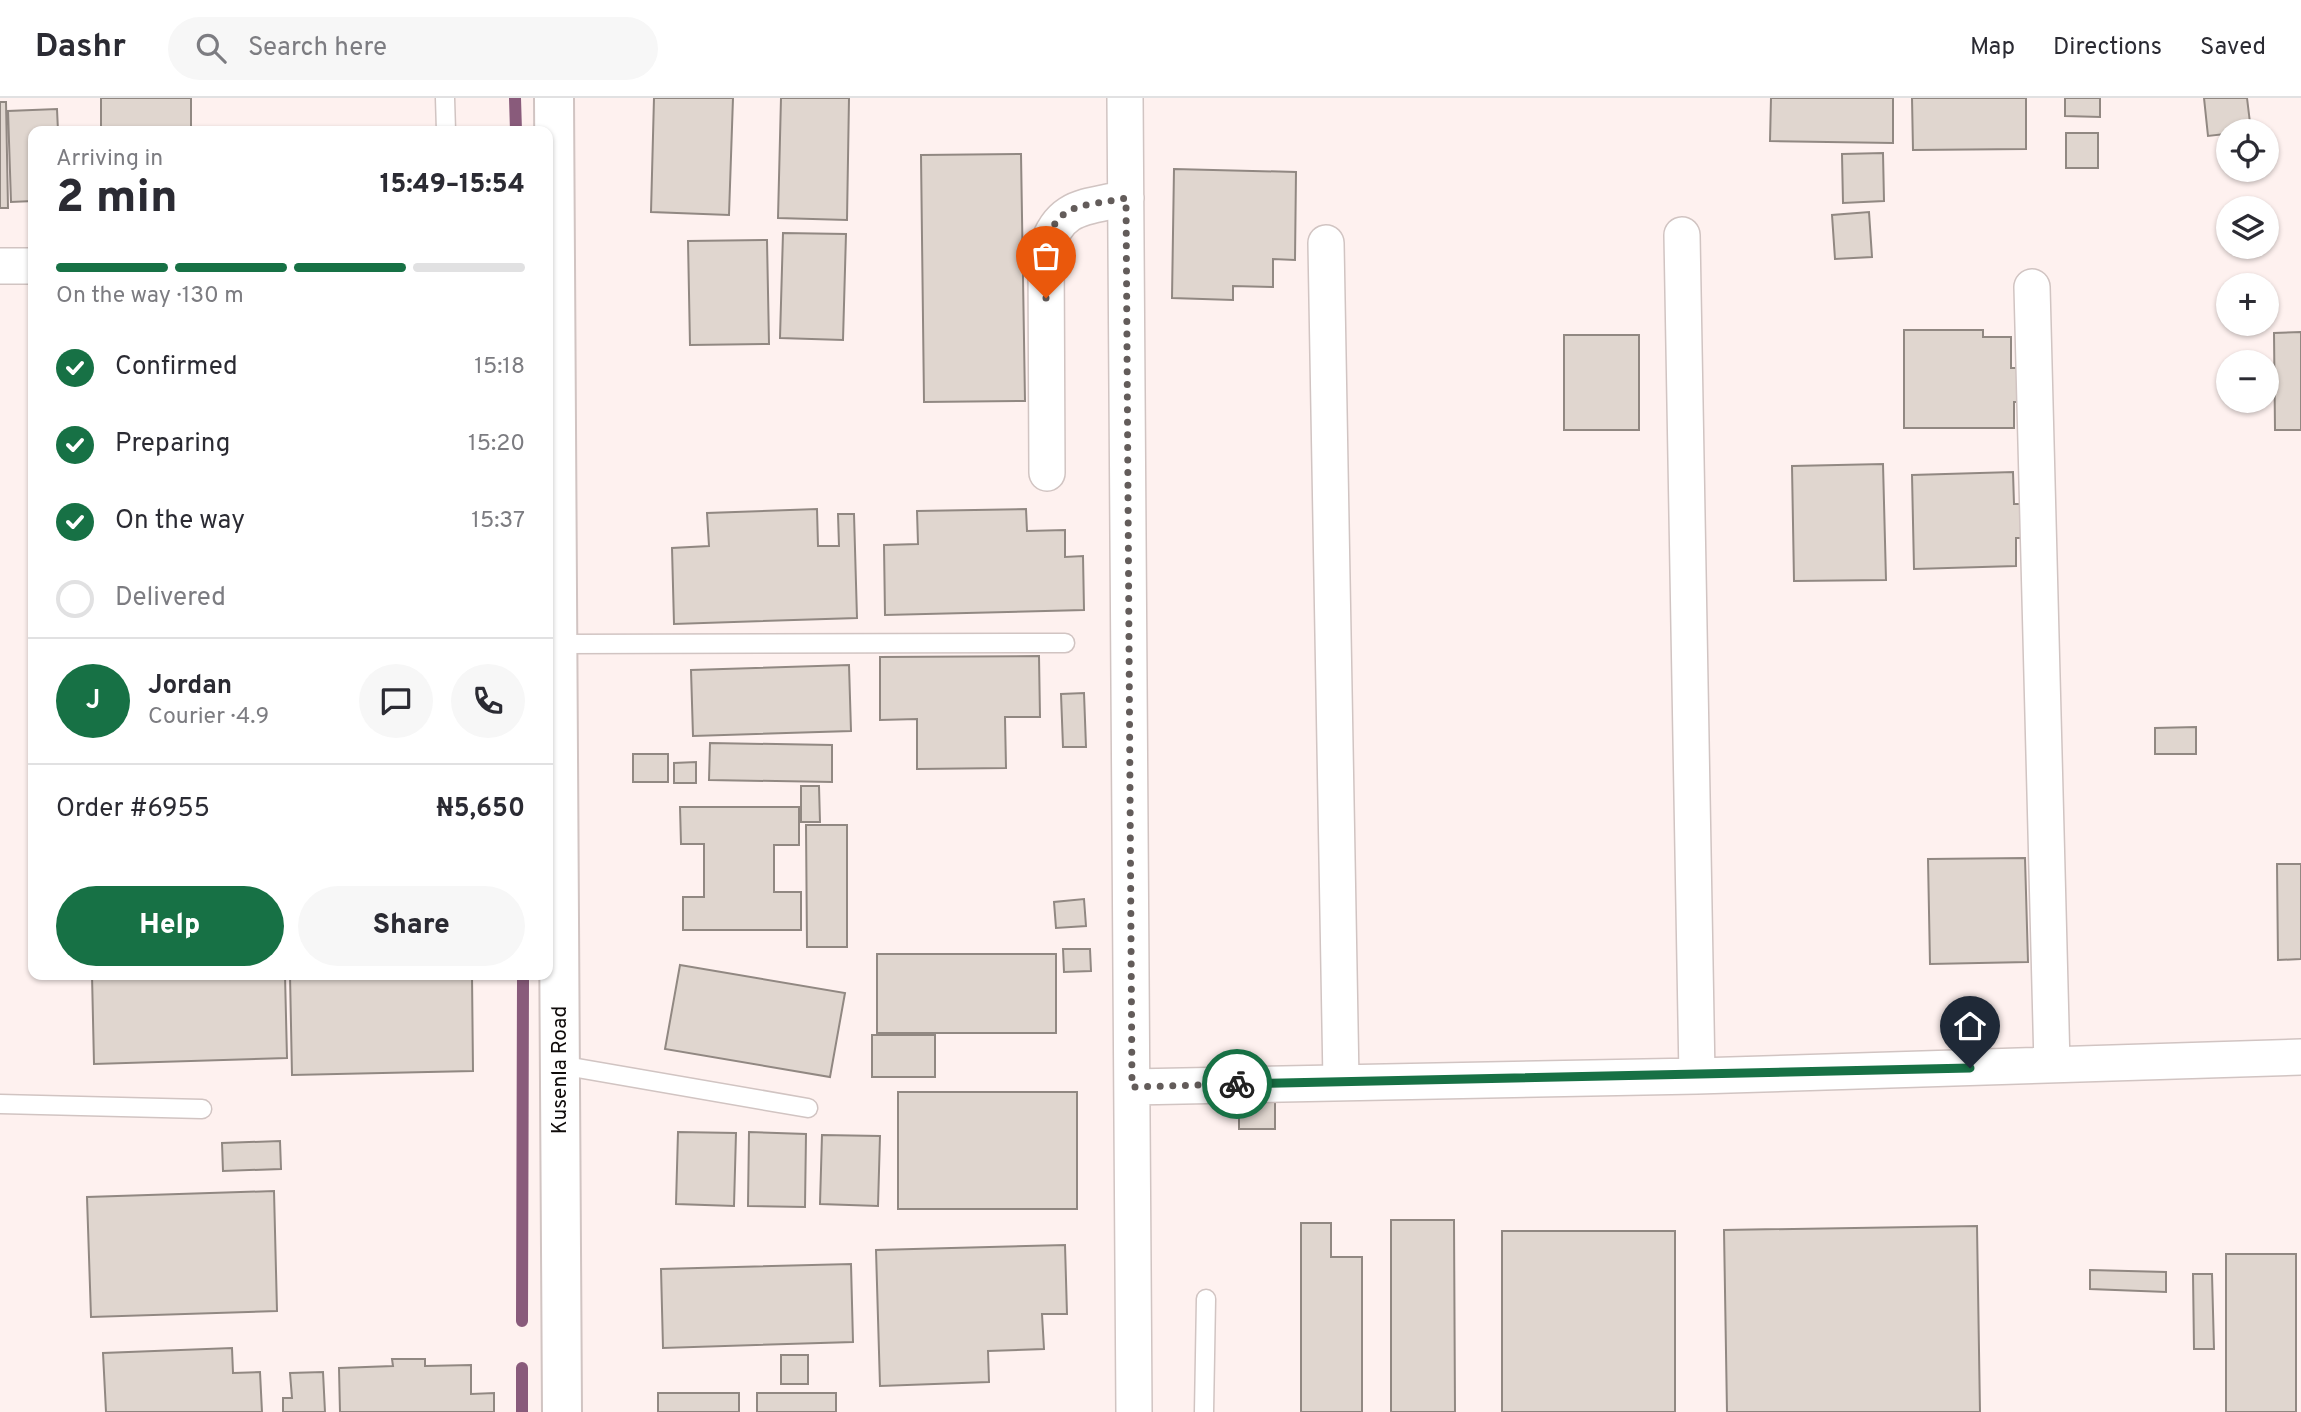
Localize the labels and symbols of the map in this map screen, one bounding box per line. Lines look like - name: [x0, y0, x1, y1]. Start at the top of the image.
- pin: [1016, 226, 1076, 298]
- pin: [1940, 996, 2000, 1068]
- street label: Kusenla Road: [547, 1006, 574, 1134]
- courier: [1202, 1049, 1272, 1119]

